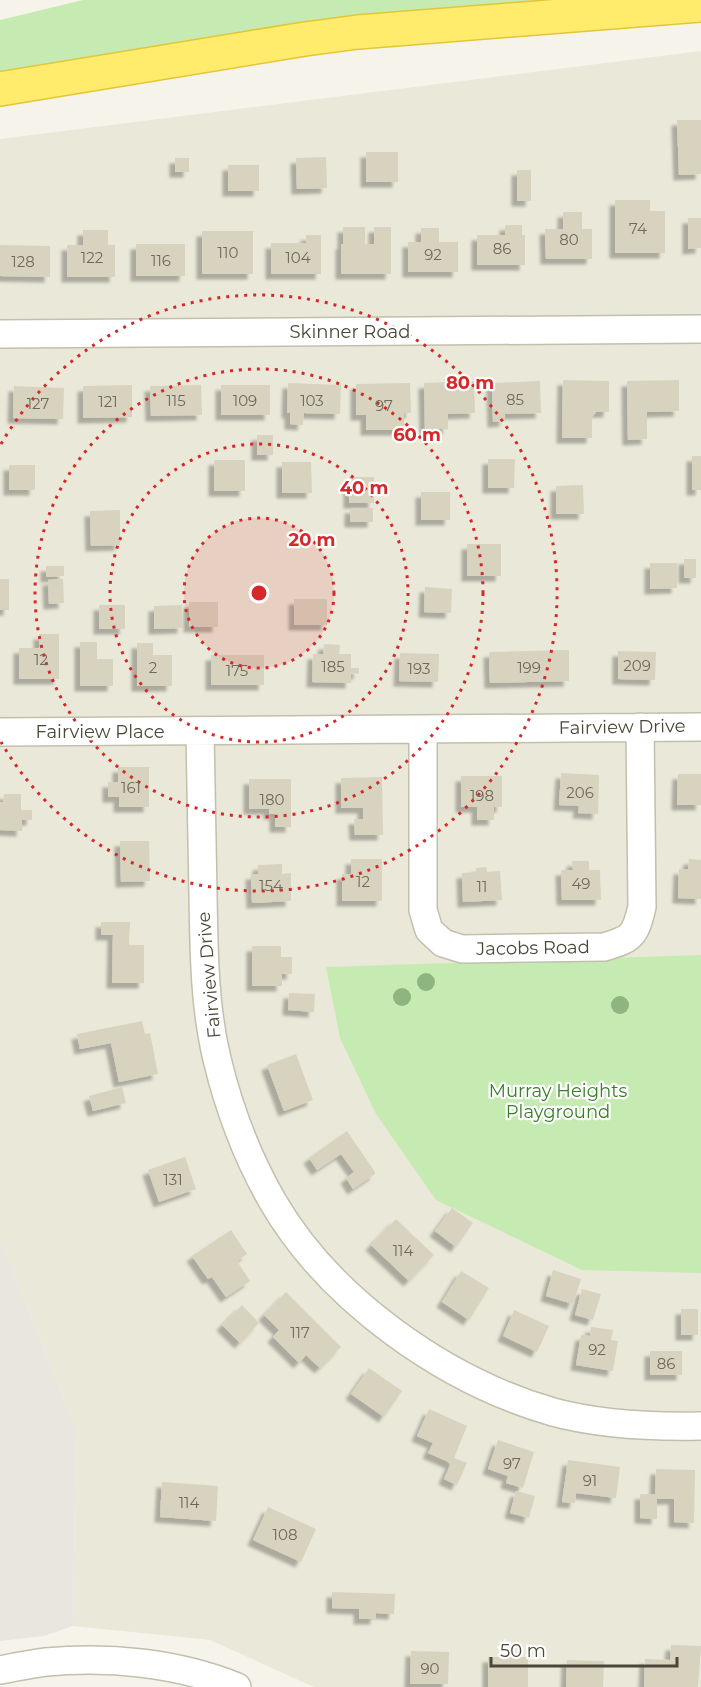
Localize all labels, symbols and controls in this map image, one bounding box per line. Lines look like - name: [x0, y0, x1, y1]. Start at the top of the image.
- house number: 74: [629, 219, 647, 238]
- house number: 80: [559, 230, 579, 249]
- house number: 86: [493, 239, 511, 258]
- house number: 110: [218, 243, 238, 262]
- house number: 92: [424, 245, 442, 264]
- house number: 122: [81, 248, 103, 267]
- house number: 104: [285, 248, 311, 267]
- house number: 116: [151, 251, 171, 270]
- house number: 128: [11, 252, 35, 271]
- street label: Skinner Road: [290, 321, 410, 343]
- text: 80 m: [446, 372, 494, 394]
- house number: 85: [506, 390, 524, 409]
- house number: 115: [166, 391, 186, 410]
- house number: 109: [233, 391, 257, 410]
- house number: 103: [300, 391, 324, 410]
- house number: 121: [98, 392, 118, 411]
- house number: 127: [27, 394, 50, 413]
- house number: 97: [375, 396, 393, 415]
- text: 60 m: [393, 424, 441, 446]
- text: 40 m: [340, 477, 388, 499]
- text: 20 m: [289, 529, 335, 551]
- centre of rings: [249, 583, 269, 603]
- house number: 12: [34, 650, 48, 669]
- house number: 209: [623, 656, 651, 675]
- house number: 185: [321, 657, 345, 676]
- house number: 2: [149, 658, 157, 677]
- house number: 199: [517, 658, 541, 677]
- house number: 193: [408, 659, 430, 678]
- house number: 175: [226, 661, 248, 680]
- street label: Fairview Drive: [558, 715, 686, 739]
- street label: Fairview Place: [35, 721, 165, 743]
- house number: 161: [121, 778, 141, 797]
- house number: 206: [566, 783, 594, 802]
- house number: 198: [470, 786, 494, 805]
- house number: 180: [260, 790, 285, 809]
- house number: 12: [356, 872, 370, 891]
- house number: 49: [572, 874, 590, 893]
- house number: 154: [259, 876, 283, 895]
- house number: 11: [477, 877, 487, 896]
- street label: Fairview Drive: [192, 911, 225, 1039]
- street label: Jacobs Road: [475, 936, 590, 960]
- park label: Murray Heights Playground: [489, 1080, 627, 1123]
- house number: 131: [163, 1170, 183, 1189]
- house number: 114: [393, 1241, 413, 1260]
- house number: 117: [290, 1323, 310, 1342]
- house number: 92: [588, 1340, 606, 1359]
- house number: 86: [657, 1354, 675, 1373]
- house number: 97: [503, 1454, 521, 1473]
- house number: 91: [583, 1471, 597, 1490]
- house number: 114: [179, 1493, 199, 1512]
- house number: 108: [273, 1525, 297, 1544]
- scale bar: [491, 1630, 677, 1668]
- text: 50 m: [500, 1640, 546, 1662]
- house number: 90: [420, 1659, 440, 1678]

